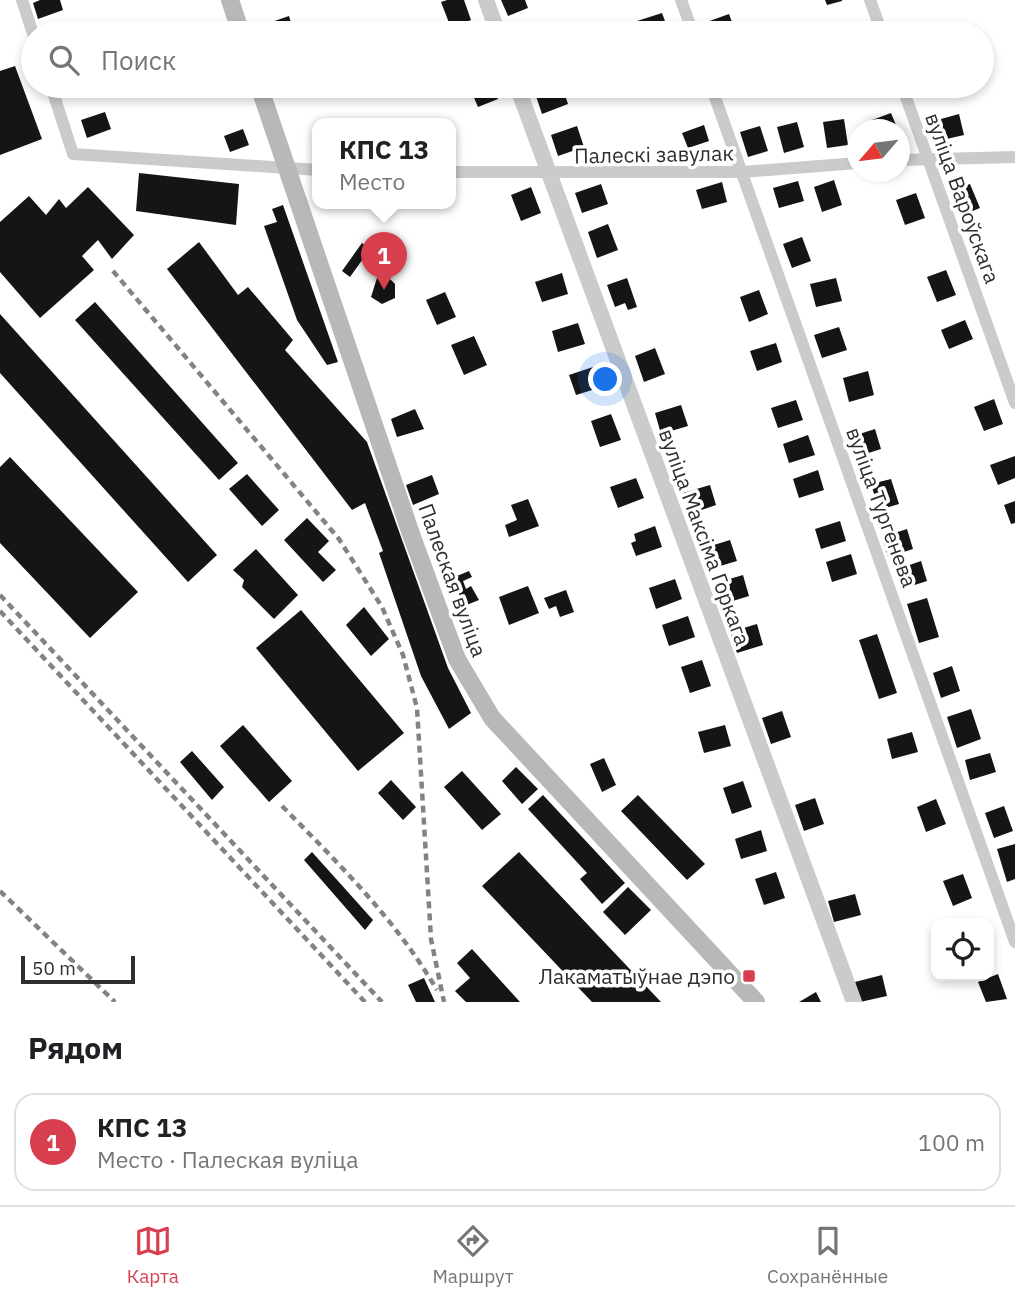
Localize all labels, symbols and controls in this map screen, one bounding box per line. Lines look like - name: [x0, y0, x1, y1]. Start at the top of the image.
- search box: [21, 21, 994, 98]
- icon: search: [45, 41, 83, 79]
- text: Поиск: [101, 43, 176, 77]
- street label: вуліца Вароўскага: [919, 109, 1007, 287]
- popup: [312, 118, 456, 209]
- north arrow: [847, 119, 910, 182]
- text: КПС 13: [339, 132, 429, 166]
- street label: Палескі завулак: [574, 139, 734, 169]
- text: Место: [339, 166, 405, 196]
- pin: 1: [361, 232, 407, 290]
- your location: [588, 362, 622, 396]
- street label: вуліца Тургенева: [840, 423, 924, 591]
- street label: вуліца Максіма Горкага: [653, 425, 757, 649]
- street label: Палеская вуліца: [412, 499, 494, 661]
- map controls: [931, 918, 994, 981]
- button: locate: [931, 918, 994, 981]
- scale bar: [21, 953, 135, 985]
- text: 50 m: [32, 956, 76, 980]
- place label: Лакаматыўнае дэпо: [539, 962, 735, 990]
- marker: Лакаматыўнае дэпо: [741, 968, 757, 984]
- text: Рядом: [28, 1028, 123, 1067]
- text: КПС 13: [97, 1110, 187, 1144]
- text: 1: [46, 1127, 60, 1157]
- text: 100 m: [918, 1127, 985, 1157]
- text: Место · Палеская вуліца: [97, 1144, 358, 1174]
- tab: Карта: [127, 1222, 179, 1288]
- tab: Маршрут: [432, 1222, 514, 1288]
- tab: Сохранённые: [767, 1222, 888, 1288]

